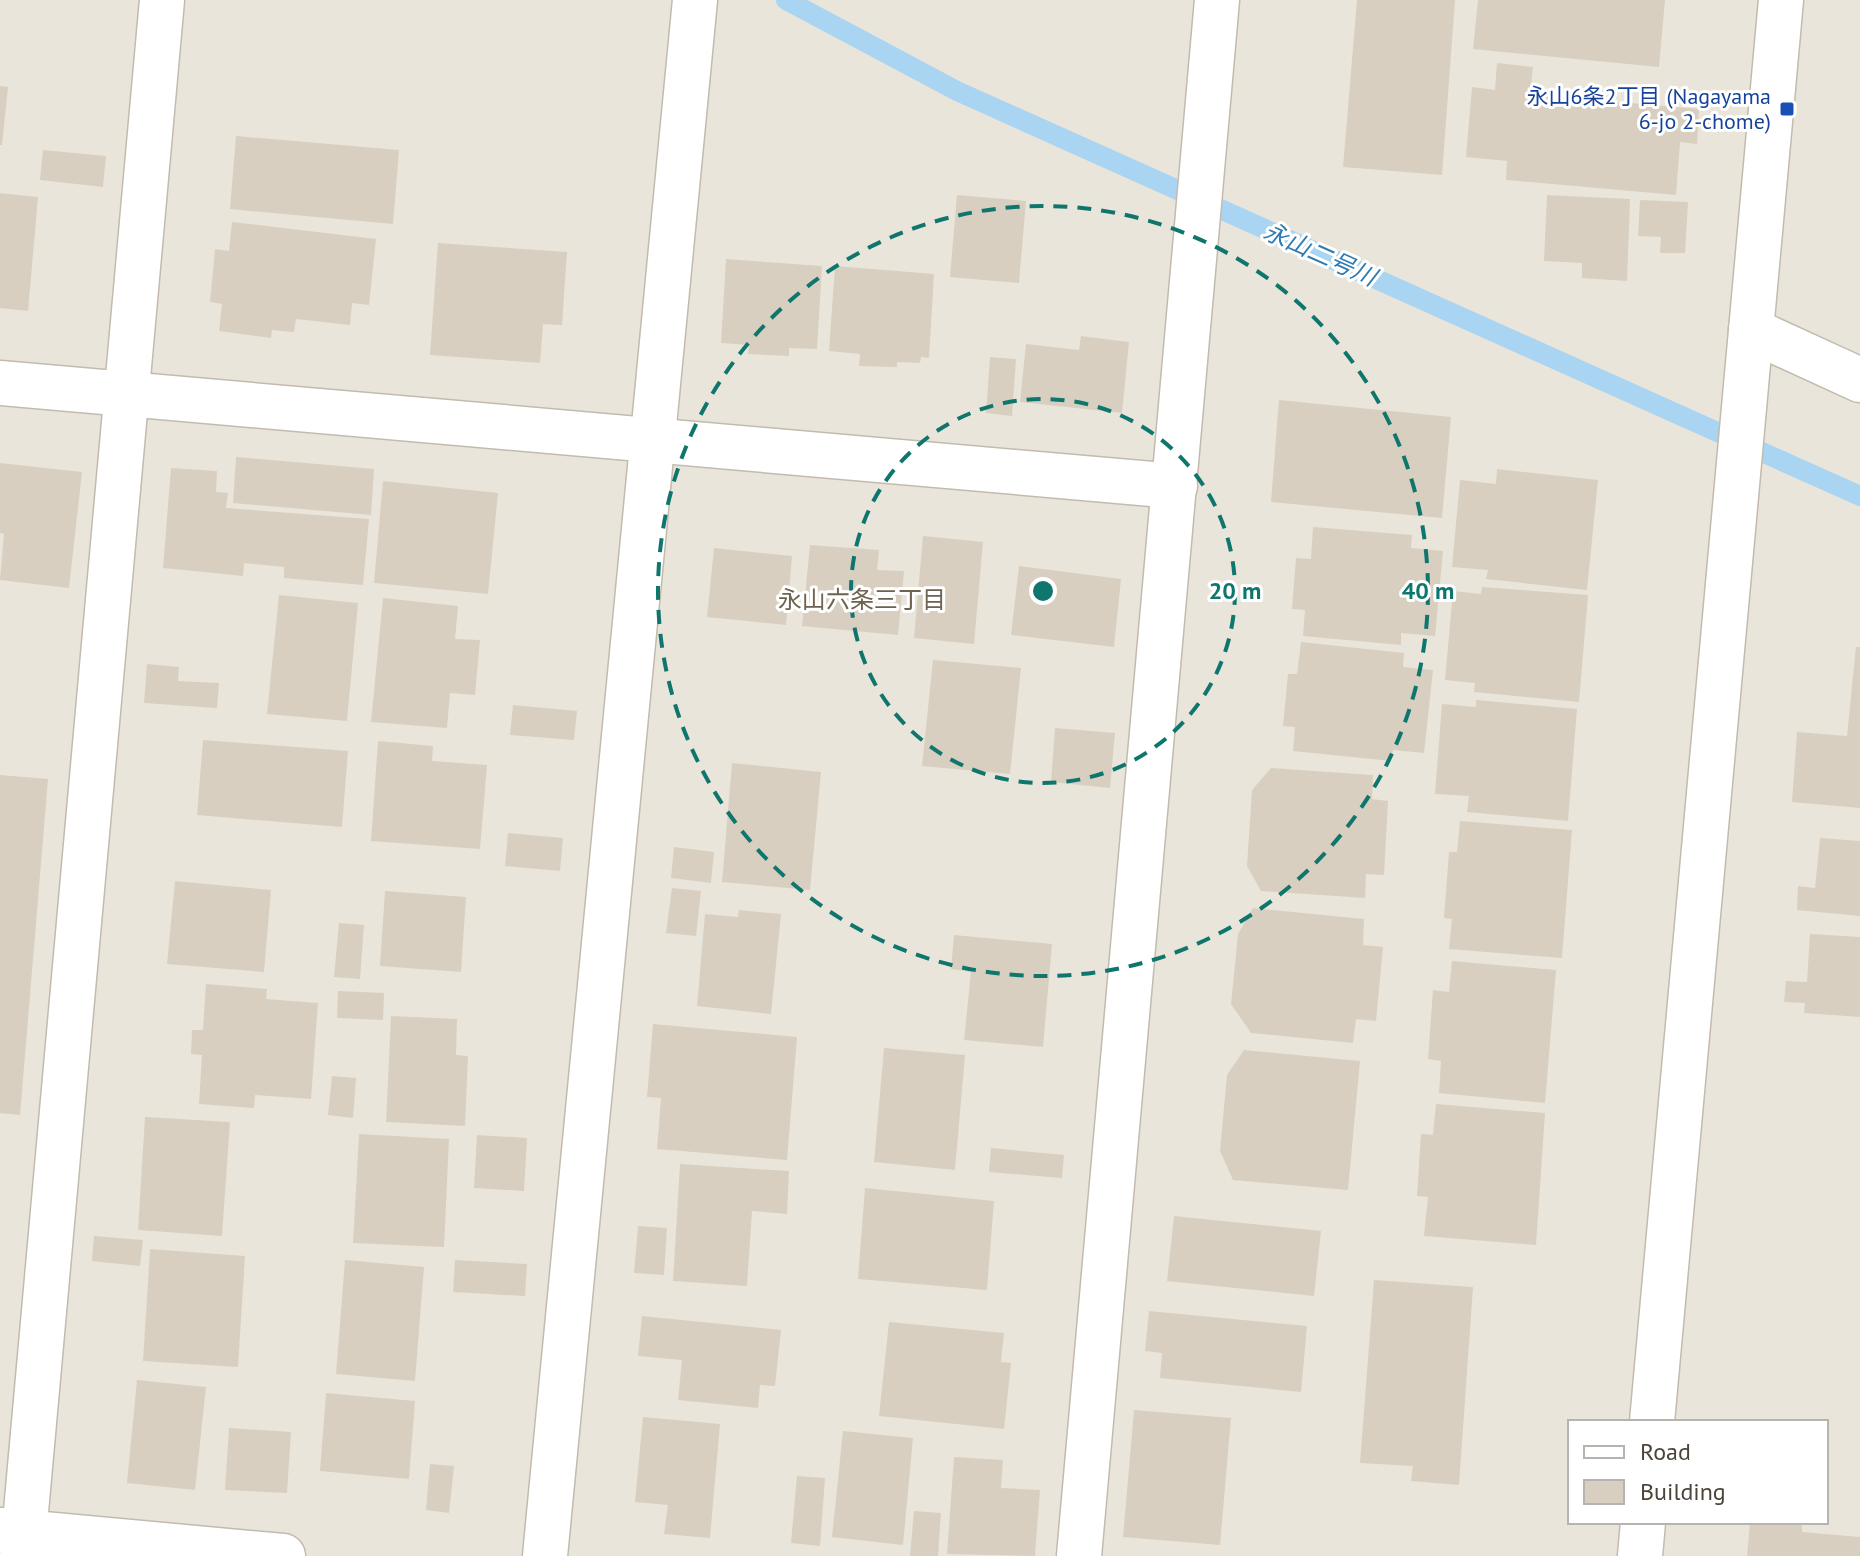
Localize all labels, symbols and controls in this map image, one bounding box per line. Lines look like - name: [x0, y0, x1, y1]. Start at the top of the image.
- place label: 永山6条2丁目 (Nagayama 6-jo 2-chome): [1527, 82, 1771, 135]
- marker: 永山6条2丁目 (Nagayama 6-jo 2-chome): [1778, 100, 1796, 118]
- water label: 永山二号川: [1259, 215, 1384, 294]
- text: 20 m: [1209, 575, 1261, 606]
- text: 40 m: [1402, 575, 1454, 606]
- centre of rings: [1029, 577, 1057, 605]
- district label: 永山六条三丁目: [778, 584, 946, 615]
- legend: [1568, 1420, 1828, 1524]
- text: Road: [1640, 1436, 1691, 1467]
- text: Building: [1640, 1476, 1726, 1507]

